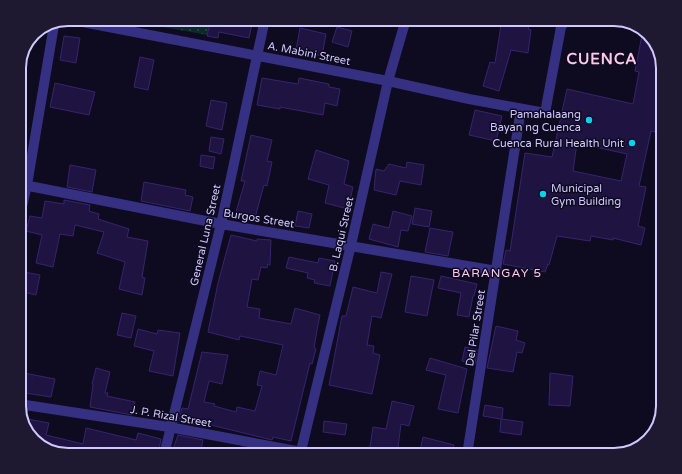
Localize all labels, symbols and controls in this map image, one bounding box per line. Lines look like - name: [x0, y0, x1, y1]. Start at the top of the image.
- street label: A. Mabini Street: [266, 39, 351, 68]
- district label: CUENCA: [566, 50, 638, 68]
- place label: Pamahalaang Bayan ng Cuenca: [490, 108, 581, 134]
- marker: Pamahalaang Bayan ng Cuenca: [584, 115, 594, 125]
- place label: Cuenca Rural Health Unit: [493, 137, 624, 150]
- marker: Cuenca Rural Health Unit: [627, 138, 637, 148]
- place label: Municipal Gym Building: [551, 182, 621, 208]
- street label: General Luna Street: [187, 183, 223, 287]
- marker: Municipal Gym Building: [538, 189, 548, 199]
- street label: B. Laqui Street: [327, 195, 356, 273]
- street label: Burgos Street: [223, 206, 295, 231]
- district label: BARANGAY 5: [452, 266, 542, 280]
- street label: Del Pilar Street: [463, 289, 488, 367]
- street label: J. P. Rizal Street: [129, 403, 213, 430]

